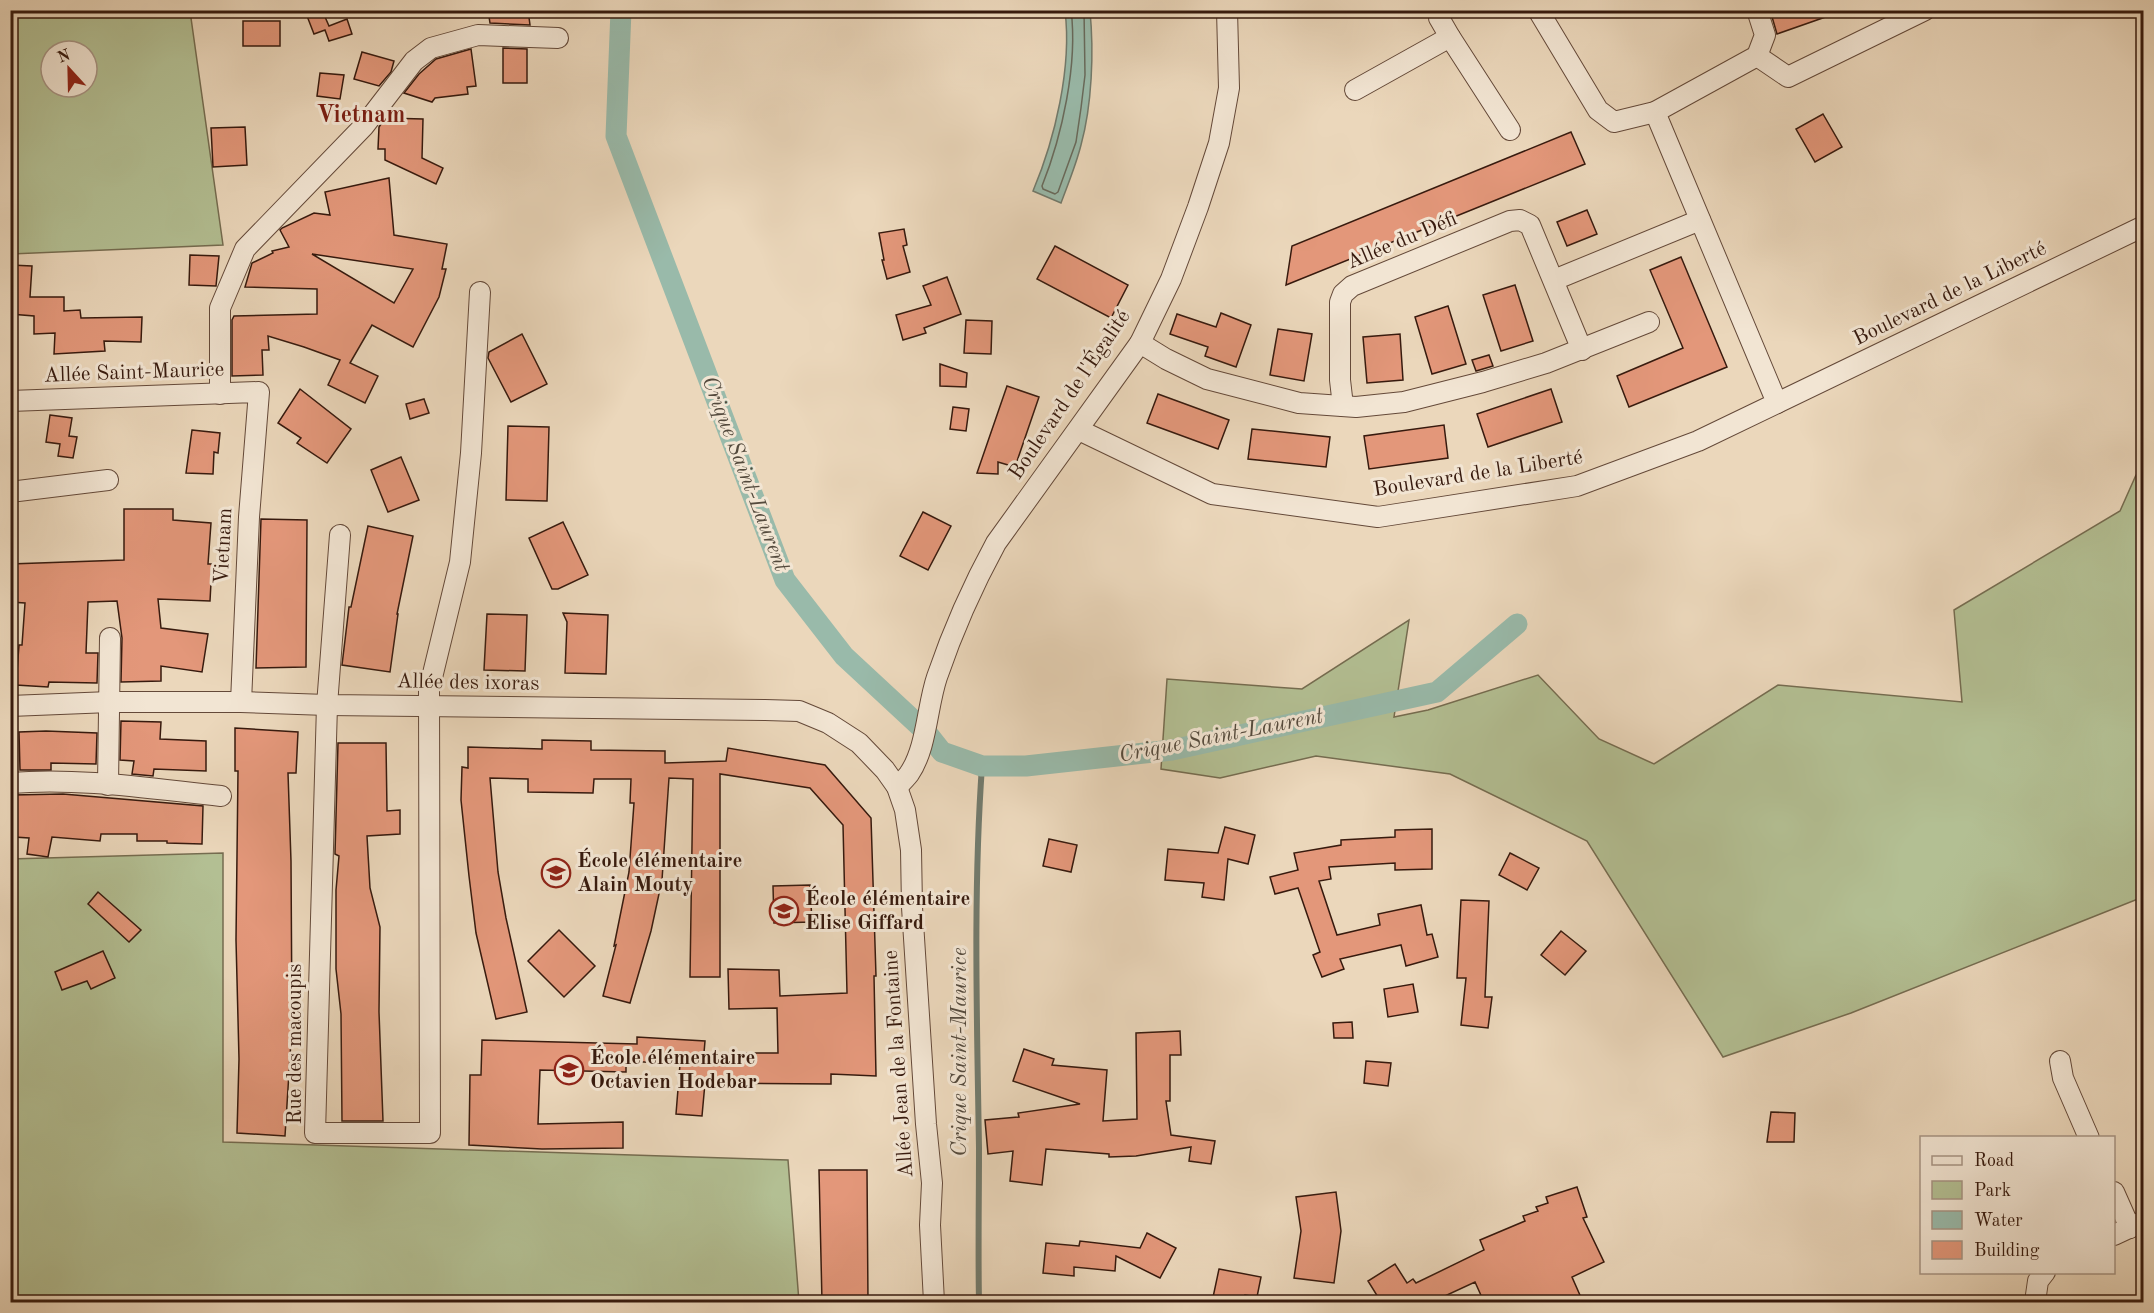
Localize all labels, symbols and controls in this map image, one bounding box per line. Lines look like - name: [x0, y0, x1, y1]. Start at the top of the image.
- north arrow: [39, 39, 99, 99]
- text: N: [55, 47, 74, 67]
- district label: Vietnam: [317, 104, 405, 128]
- street label: Allée du Défi: [1344, 208, 1460, 274]
- street label: Boulevard de la Liberté: [1850, 238, 2050, 350]
- street label: Boulevard de l'Égalité: [1002, 304, 1134, 484]
- street label: Allée Saint-Maurice: [43, 359, 225, 387]
- water label: Crique Saint-Laurent: [697, 373, 793, 576]
- street label: Boulevard de la Liberté: [1372, 447, 1584, 501]
- street label: Vietnam: [212, 507, 236, 585]
- street label: Allée des ixoras: [396, 671, 540, 695]
- water label: Crique Saint-Laurent: [1117, 705, 1326, 767]
- place label: École élémentaire Alain Mouty: [577, 847, 742, 896]
- school or university icon: École élémentaire Alain Mouty: [540, 857, 572, 889]
- place label: École élémentaire Elise Giffard: [805, 885, 970, 934]
- school or university icon: École élémentaire Elise Giffard: [768, 895, 800, 927]
- water label: Crique Saint-Maurice: [949, 947, 971, 1157]
- street label: Allée Jean de la Fontaine: [881, 949, 917, 1179]
- street label: Rue des macoupis: [285, 964, 306, 1124]
- place label: École élémentaire Octavien Hodebar: [590, 1044, 757, 1093]
- school or university icon: École élémentaire Octavien Hodebar: [553, 1054, 585, 1086]
- legend: [1920, 1136, 2115, 1274]
- text: Road: [1974, 1152, 2014, 1170]
- text: Park: [1974, 1182, 2011, 1200]
- text: Water: [1974, 1212, 2023, 1230]
- text: Building: [1974, 1242, 2040, 1260]

